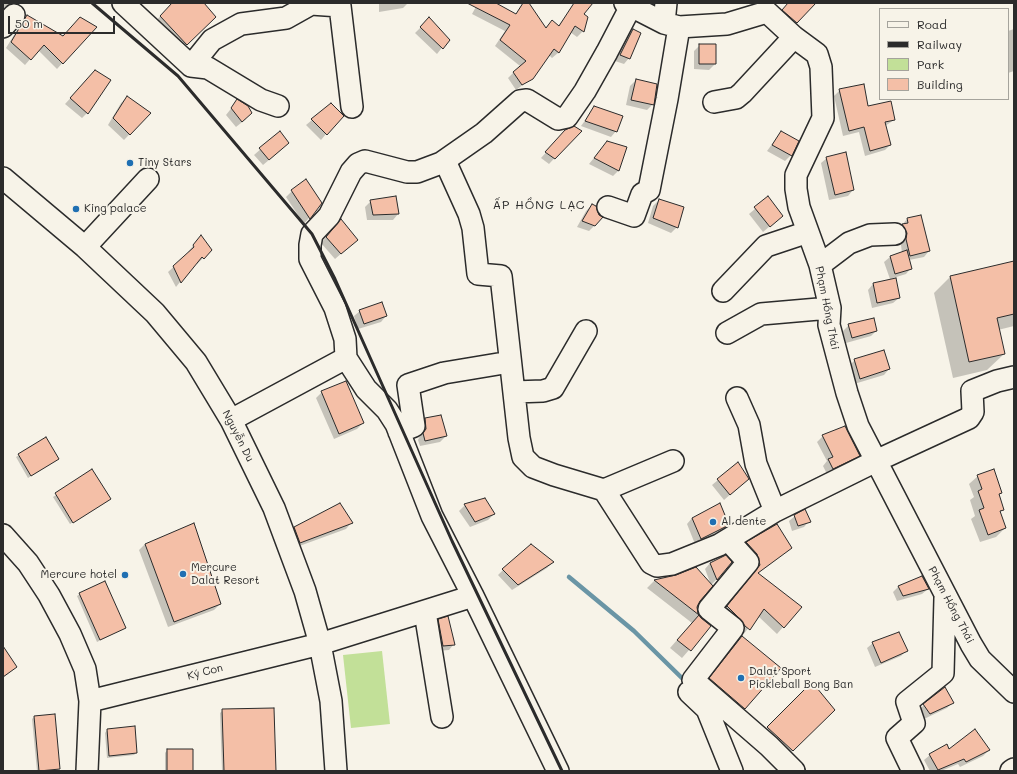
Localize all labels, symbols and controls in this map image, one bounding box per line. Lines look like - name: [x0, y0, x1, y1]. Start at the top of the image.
- scale bar: [10, 8, 117, 34]
- legend: [879, 8, 1009, 100]
- text: 50 m: [15, 15, 43, 31]
- text: Road: [917, 16, 947, 32]
- text: Railway: [917, 36, 962, 52]
- text: Park: [917, 56, 944, 72]
- text: Building: [917, 76, 963, 92]
- place label: Tiny Stars: [138, 156, 192, 170]
- marker: Tiny Stars: [125, 158, 135, 168]
- district label: ẤP HỒNG LẠC: [493, 198, 585, 212]
- place label: King palace: [84, 202, 147, 216]
- marker: King palace: [71, 204, 81, 214]
- street label: Phạm Hồng Thái: [812, 265, 842, 351]
- street label: Nguyễn Du: [219, 408, 257, 464]
- place label: Al dente: [721, 515, 766, 529]
- marker: Al dente: [708, 517, 718, 527]
- place label: Mercure Dalat Resort: [191, 561, 259, 587]
- street label: Phạm Hồng Thái: [925, 564, 977, 646]
- place label: Mercure hotel: [40, 568, 117, 582]
- marker: Mercure Dalat Resort: [178, 569, 188, 579]
- marker: Mercure hotel: [120, 570, 130, 580]
- street label: Ký Con: [186, 661, 224, 683]
- place label: Dalat Sport Pickleball Bong Ban: [749, 665, 853, 691]
- marker: Dalat Sport Pickleball Bong Ban: [736, 673, 746, 683]

